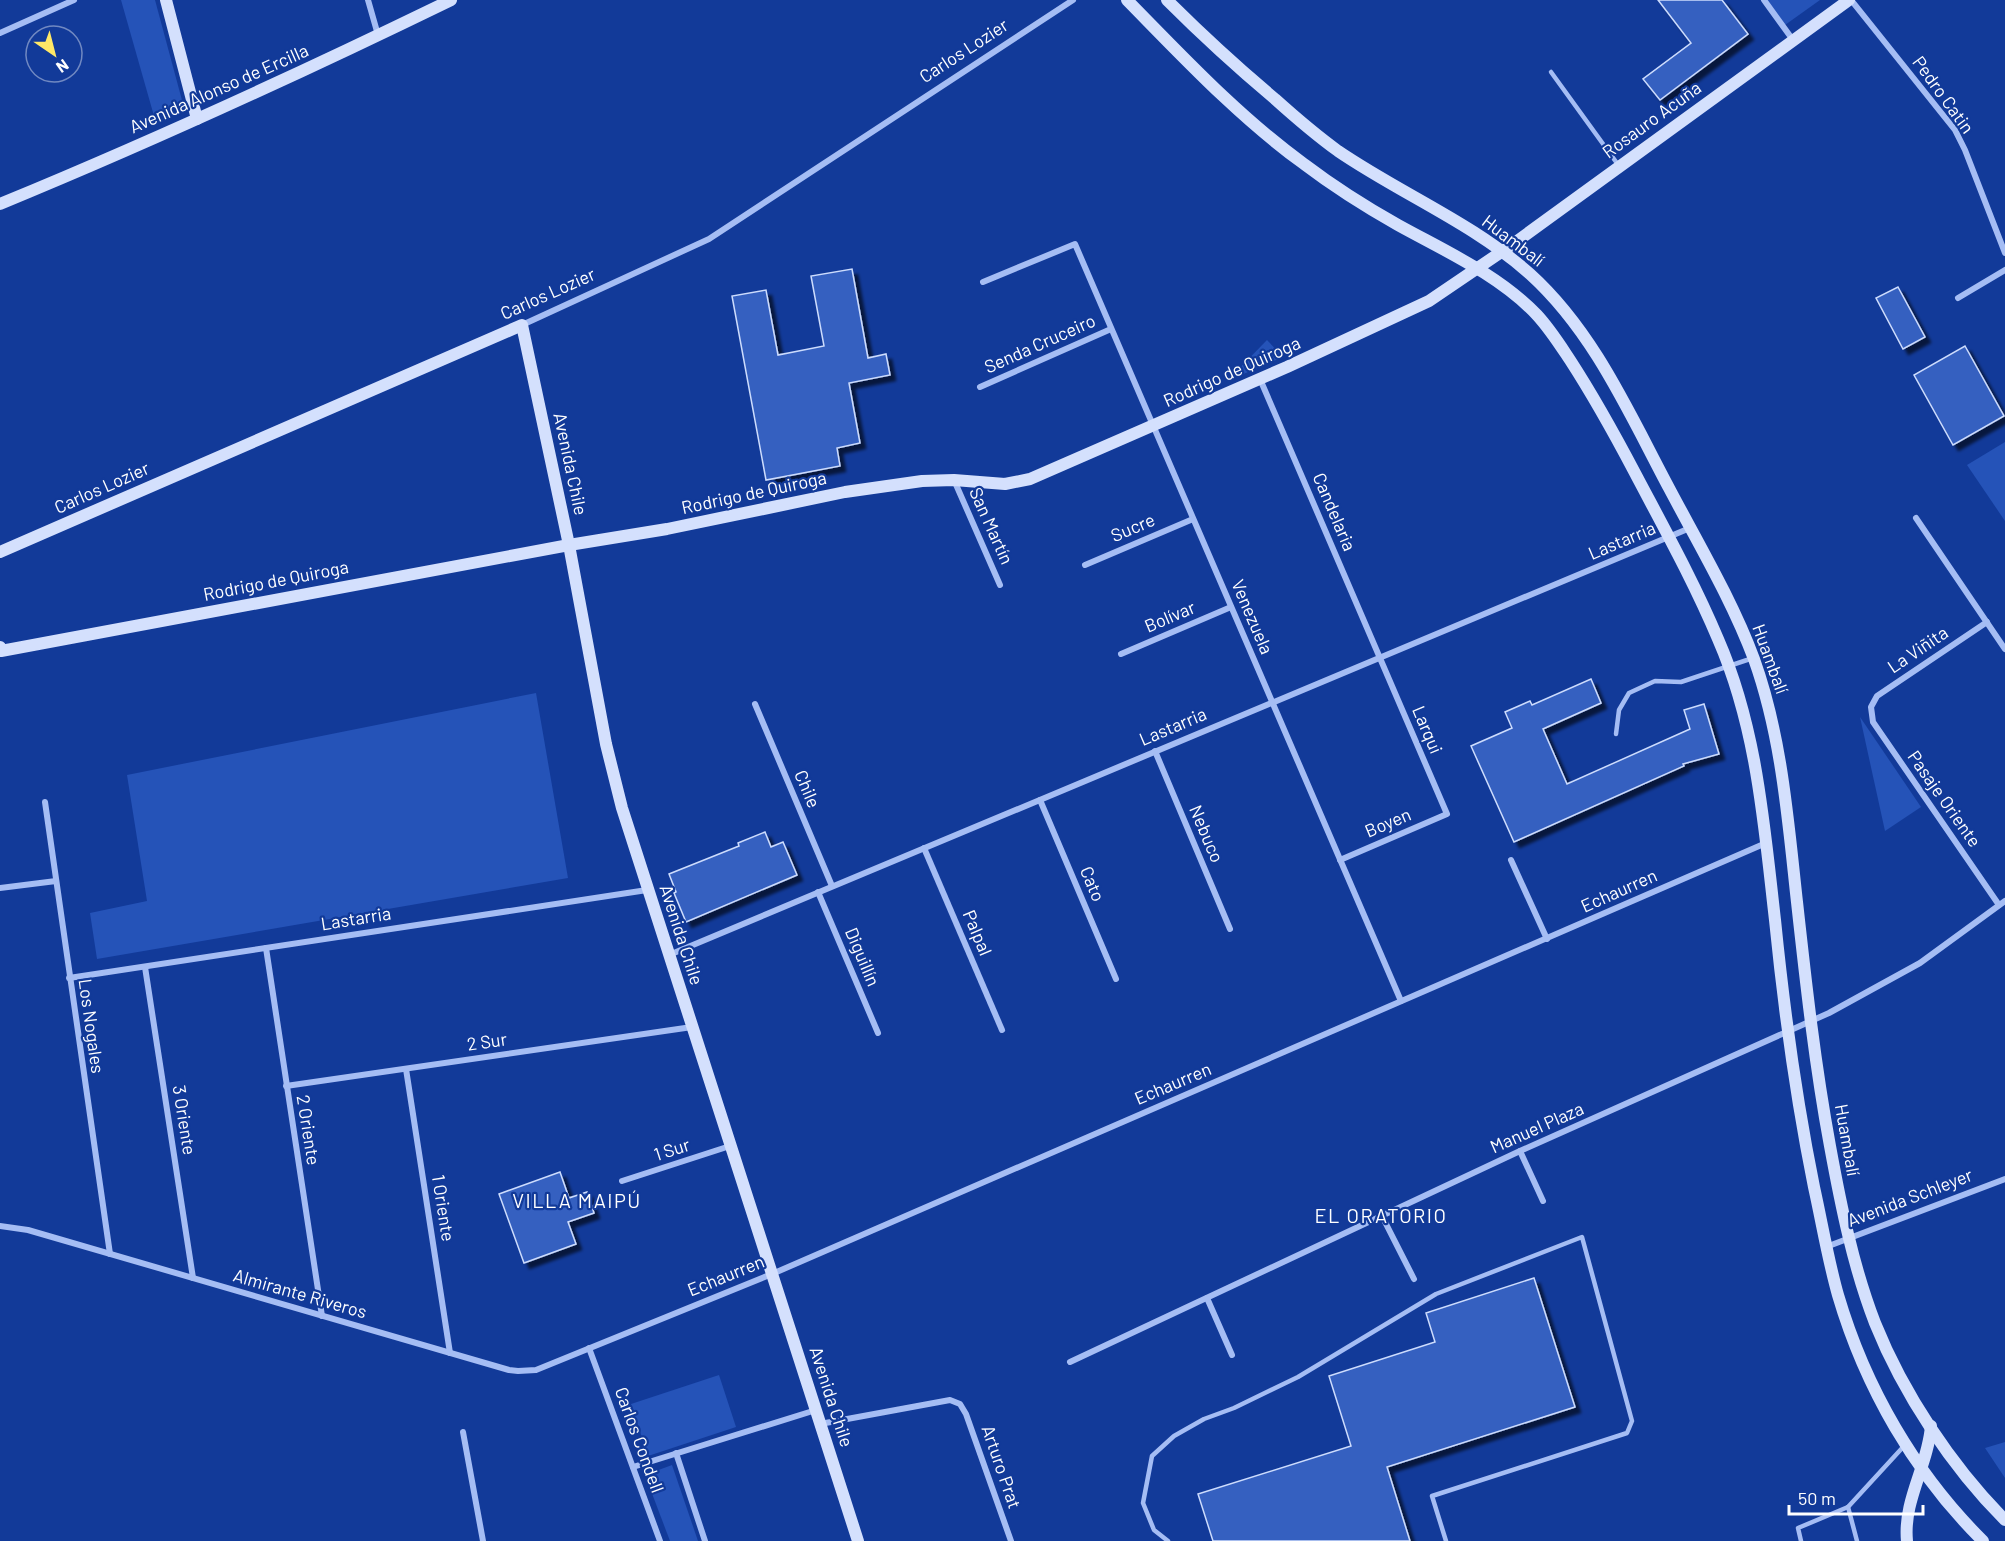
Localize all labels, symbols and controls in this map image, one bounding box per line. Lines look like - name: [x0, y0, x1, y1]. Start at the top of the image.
- street label: Carlos Lozier: [915, 13, 1012, 87]
- north arrow: [24, 24, 84, 84]
- street label: Avenida Alonso de Ercilla: [126, 39, 312, 138]
- street label: Pedro Catin: [1908, 51, 1979, 137]
- text: N: [53, 56, 73, 78]
- street label: Rosauro Acuña: [1598, 76, 1705, 162]
- street label: Huambalí: [1478, 210, 1549, 271]
- street label: Carlos Lozier: [497, 262, 599, 324]
- street label: Senda Cruceiro: [981, 309, 1099, 377]
- street label: Rodrigo de Quiroga: [1160, 331, 1303, 411]
- street label: Avenida Chile: [549, 411, 593, 517]
- street label: Carlos Lozier: [51, 456, 153, 518]
- street label: Rodrigo de Quiroga: [679, 466, 828, 518]
- street label: Candelaria: [1309, 469, 1361, 554]
- street label: San Martín: [965, 484, 1019, 567]
- street label: Sucre: [1107, 508, 1158, 546]
- street label: Lastarria: [1585, 516, 1658, 564]
- street label: Rodrigo de Quiroga: [201, 555, 350, 605]
- street label: Venezuela: [1227, 576, 1278, 657]
- street label: Bolívar: [1141, 595, 1199, 637]
- street label: Huambalí: [1748, 621, 1794, 697]
- street label: La Viñita: [1883, 621, 1952, 677]
- street label: Lastarria: [1136, 702, 1209, 750]
- street label: Larqui: [1408, 702, 1448, 757]
- street label: Pasaje Oriente: [1903, 746, 1986, 851]
- street label: Chile: [790, 766, 826, 811]
- street label: Nebuco: [1185, 802, 1229, 866]
- street label: Boyen: [1361, 803, 1414, 842]
- street label: Cato: [1076, 863, 1110, 904]
- street label: Echaurren: [1577, 864, 1660, 917]
- street label: Avenida Chile: [655, 882, 709, 988]
- street label: Lastarria: [319, 902, 392, 934]
- street label: Palpal: [959, 907, 997, 959]
- street label: Diguillín: [841, 924, 885, 989]
- street label: Los Nogales: [74, 977, 110, 1075]
- street label: 2 Sur: [466, 1027, 509, 1055]
- street label: Echaurren: [1131, 1057, 1214, 1109]
- street label: 3 Oriente: [169, 1083, 201, 1156]
- street label: 2 Oriente: [293, 1093, 325, 1167]
- street label: Manuel Plaza: [1486, 1097, 1587, 1157]
- street label: Huambalí: [1831, 1102, 1865, 1178]
- street label: 1 Sur: [651, 1133, 693, 1165]
- street label: Avenida Schleyer: [1844, 1163, 1976, 1231]
- street label: 1 Oriente: [428, 1173, 460, 1243]
- district label: VILLA MAIPÚ: [512, 1188, 642, 1212]
- district label: EL ORATORIO: [1315, 1203, 1447, 1227]
- street label: Echaurren: [684, 1250, 767, 1300]
- street label: Almirante Riveros: [231, 1263, 370, 1323]
- street label: Avenida Chile: [805, 1344, 859, 1450]
- street label: Carlos Condell: [611, 1384, 669, 1495]
- street label: Arturo Prat: [977, 1422, 1026, 1511]
- scale bar: [1789, 1478, 1922, 1516]
- text: 50 m: [1798, 1487, 1836, 1509]

